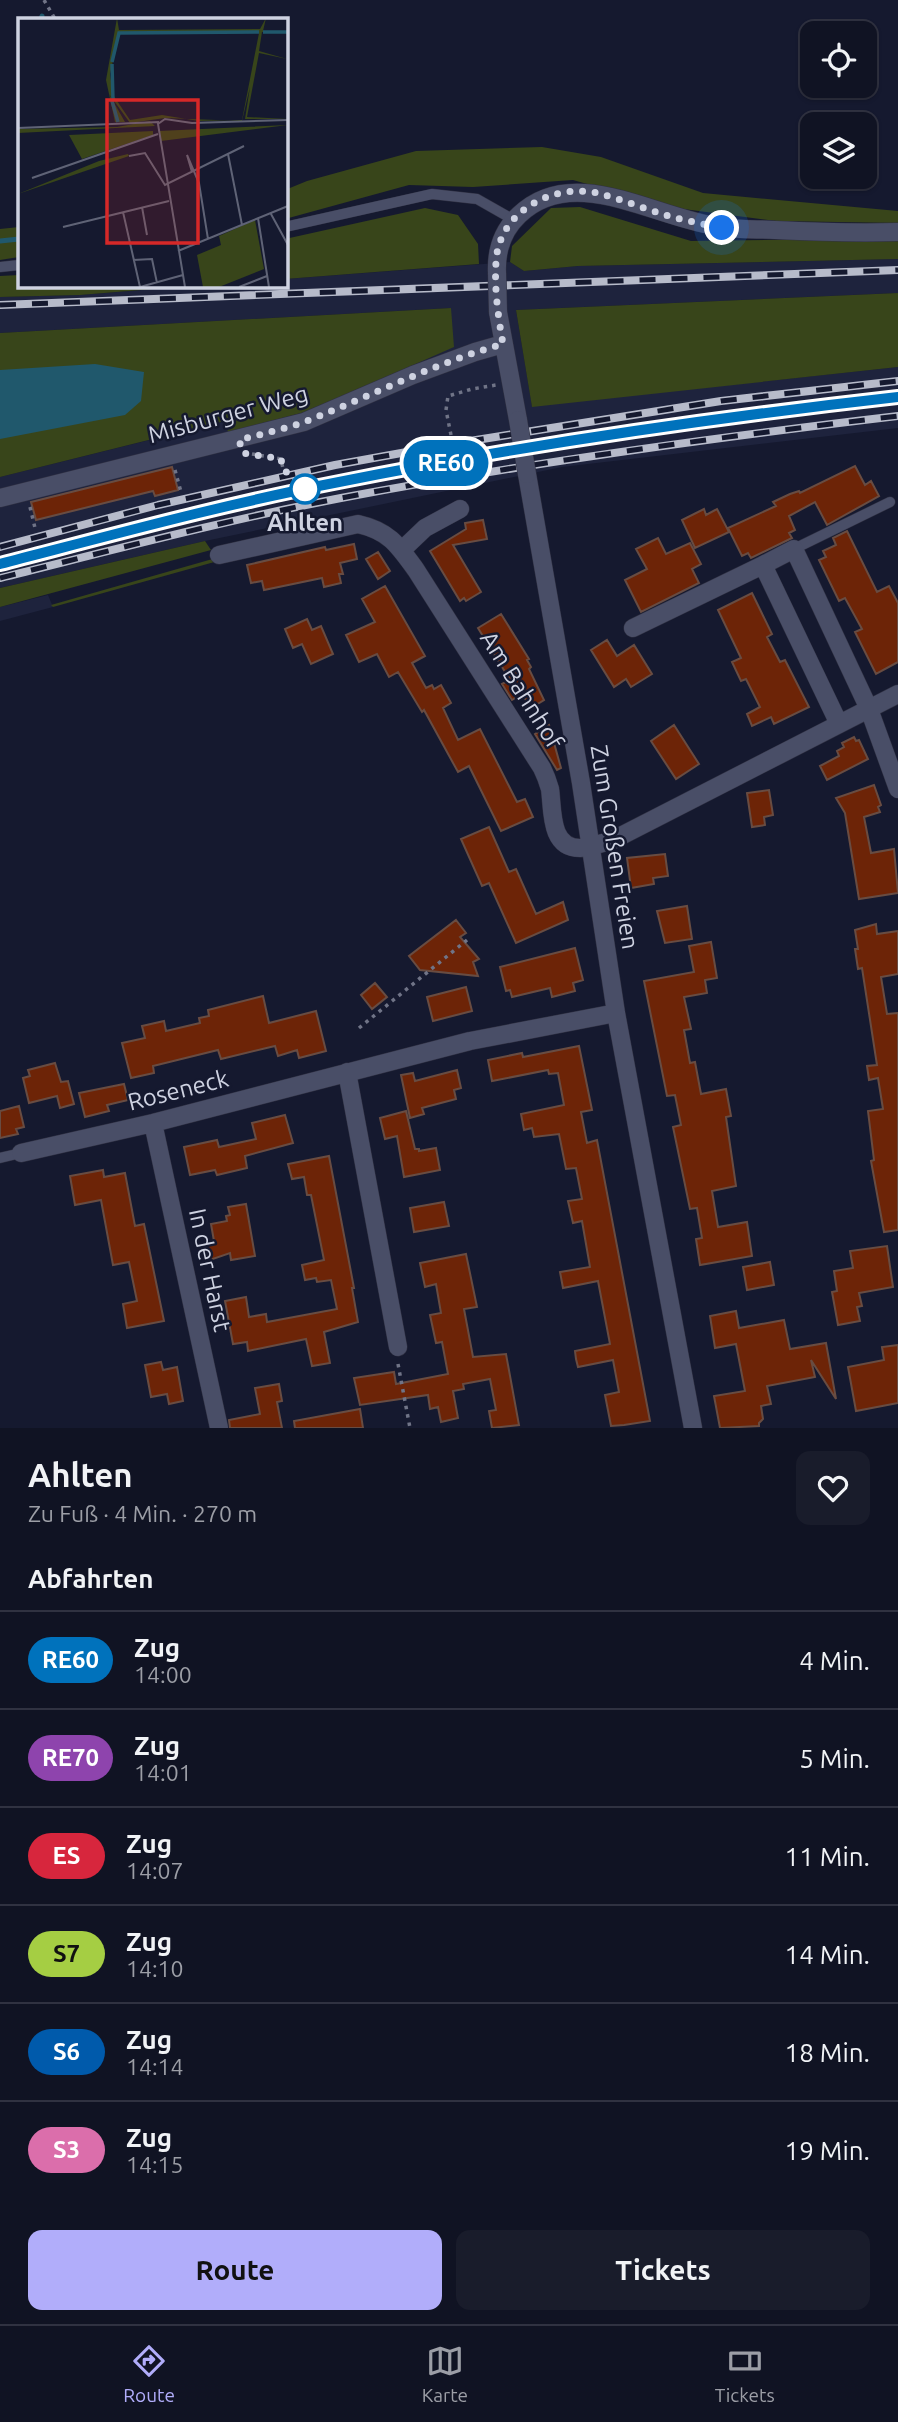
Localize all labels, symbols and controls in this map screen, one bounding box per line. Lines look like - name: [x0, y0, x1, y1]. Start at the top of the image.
- inset map: [18, 18, 287, 287]
- map controls: [800, 21, 877, 189]
- button: locate: [800, 21, 877, 98]
- button: layers: [800, 112, 877, 189]
- your location: [704, 210, 739, 245]
- street label: Misburger Weg: [145, 380, 311, 448]
- line badge: RE60: [397, 440, 495, 486]
- text: RE60: [417, 449, 475, 476]
- marker: Ahlten: [290, 474, 320, 504]
- place label: Ahlten: [267, 509, 343, 536]
- street label: Am Bahnhof: [475, 626, 569, 755]
- street label: Zum Großen Freien: [586, 743, 644, 951]
- street label: Roseneck: [125, 1064, 231, 1116]
- street label: In der Harst: [184, 1206, 236, 1335]
- button: heart: [796, 1451, 870, 1525]
- text: Ahlten: [28, 1456, 133, 1493]
- text: Zu Fuß · 4 Min. · 270 m: [28, 1501, 257, 1526]
- text: Abfahrten: [28, 1564, 153, 1593]
- text: Zug: [134, 1633, 180, 1662]
- text: RE60: [42, 1646, 99, 1673]
- text: 4 Min.: [799, 1646, 870, 1675]
- text: 14:00: [134, 1662, 192, 1687]
- text: Zug: [134, 1731, 180, 1760]
- text: RE70: [42, 1744, 99, 1771]
- text: 5 Min.: [799, 1744, 870, 1773]
- text: 14:01: [134, 1760, 192, 1785]
- text: Zug: [126, 1829, 172, 1858]
- text: ES: [53, 1842, 80, 1869]
- text: 11 Min.: [785, 1842, 870, 1871]
- text: 14:07: [126, 1858, 184, 1883]
- text: Zug: [126, 1927, 172, 1956]
- text: S7: [53, 1940, 80, 1967]
- text: 14 Min.: [785, 1940, 870, 1969]
- text: 14:10: [126, 1956, 184, 1981]
- text: Zug: [126, 2025, 172, 2054]
- text: S6: [53, 2038, 80, 2065]
- text: 18 Min.: [785, 2038, 870, 2067]
- text: 14:14: [126, 2054, 184, 2079]
- text: Zug: [126, 2123, 172, 2152]
- text: S3: [53, 2136, 80, 2163]
- text: 19 Min.: [785, 2136, 870, 2165]
- text: 14:15: [126, 2152, 184, 2177]
- button: Route: [28, 2230, 442, 2310]
- button: Tickets: [456, 2230, 870, 2310]
- tab: Route: [123, 2342, 175, 2406]
- tab: Karte: [422, 2342, 468, 2406]
- tab: Tickets: [715, 2342, 775, 2406]

